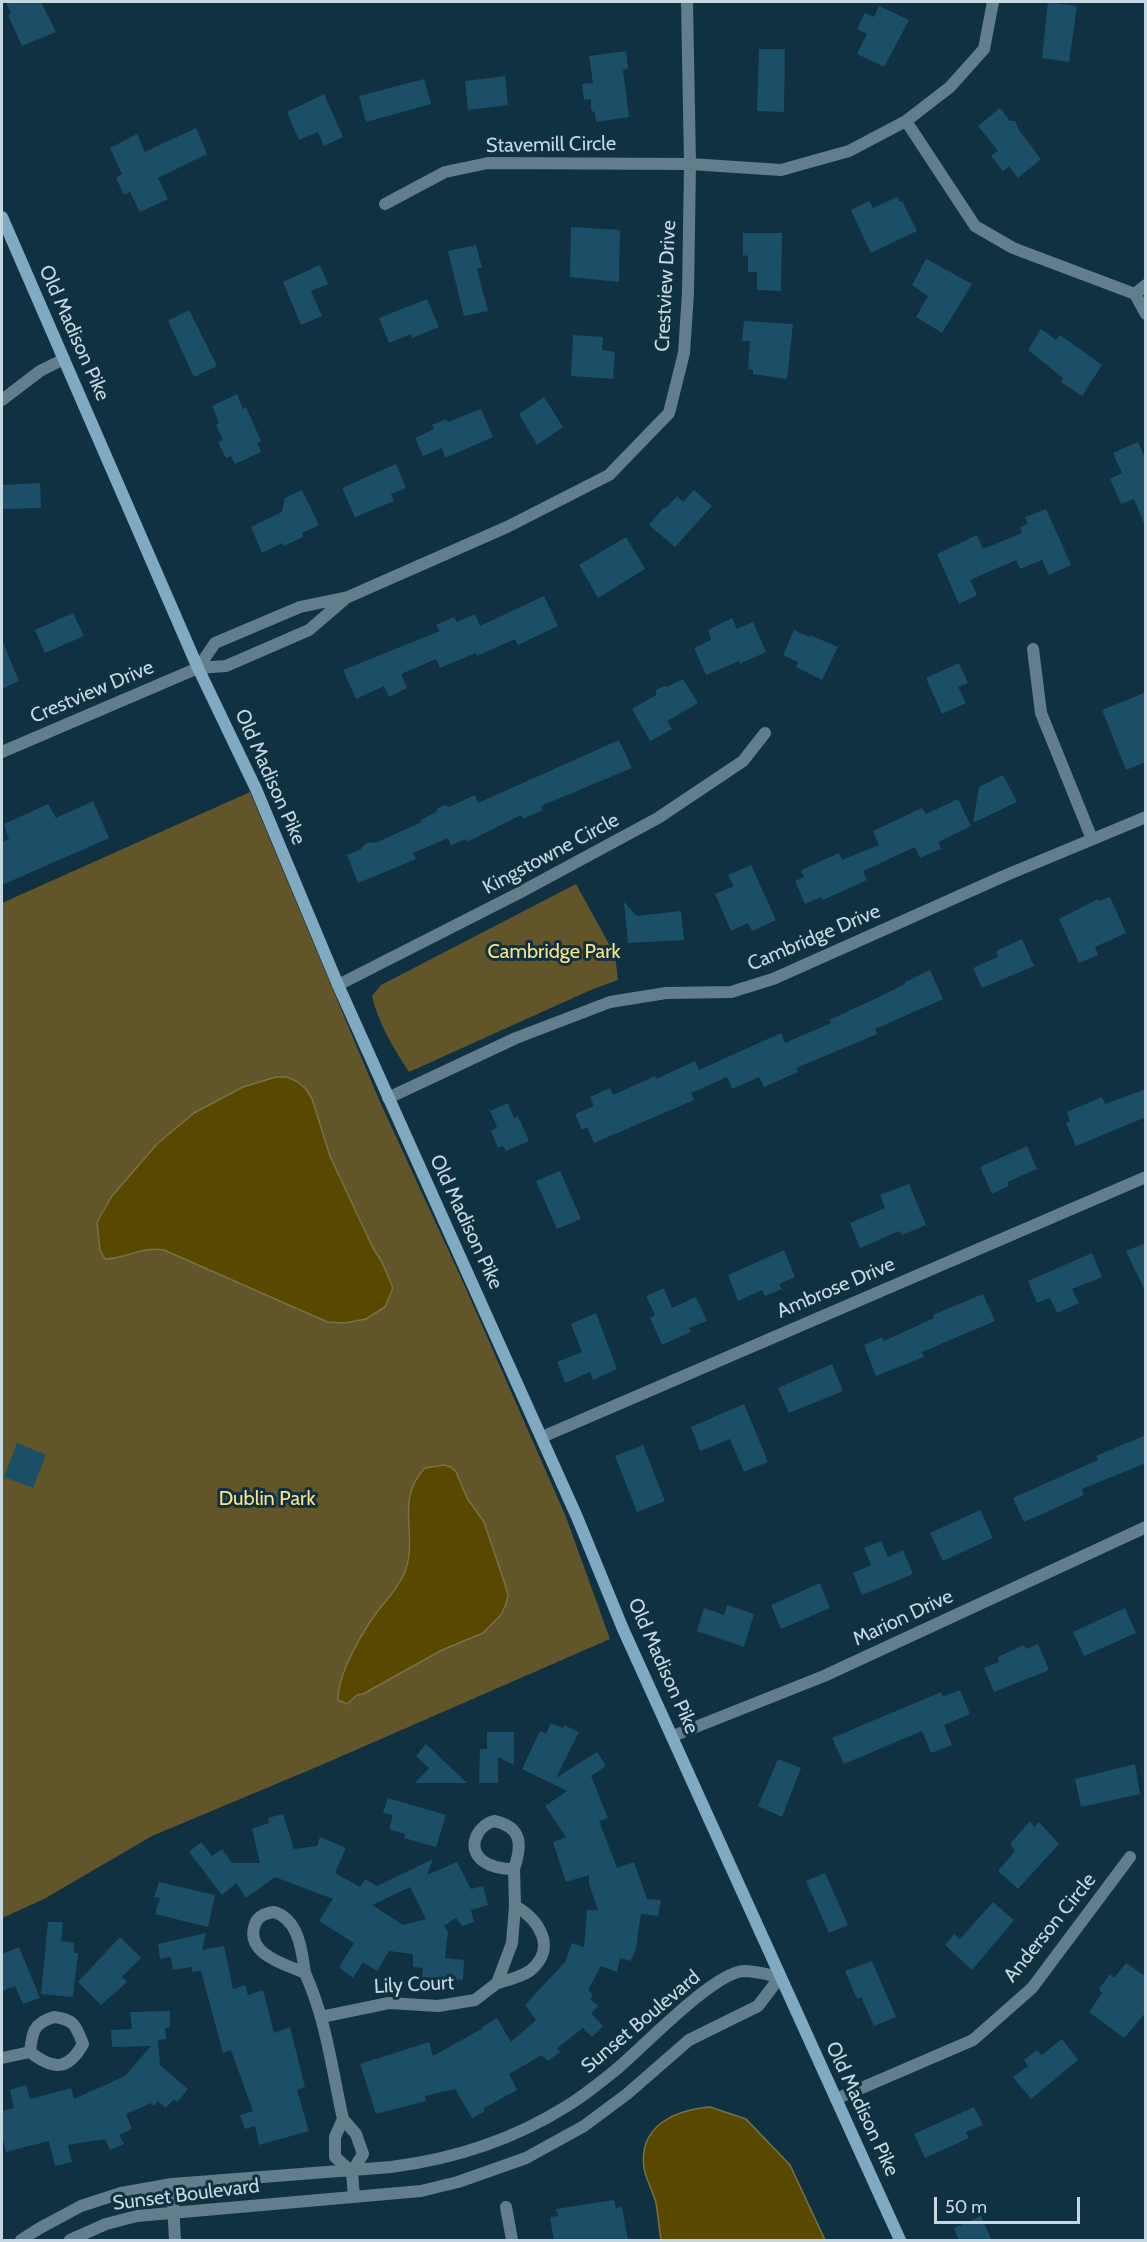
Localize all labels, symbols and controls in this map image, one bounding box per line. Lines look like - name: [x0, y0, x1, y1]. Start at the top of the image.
- street label: Stavemill Circle: [486, 132, 616, 158]
- street label: Crestview Drive: [651, 220, 681, 352]
- street label: Old Madison Pike: [33, 262, 115, 404]
- street label: Crestview Drive: [27, 655, 157, 729]
- street label: Old Madison Pike: [229, 706, 311, 848]
- street label: Kingstowne Circle: [479, 808, 623, 900]
- street label: Cambridge Drive: [744, 899, 884, 977]
- park label: Cambridge Park: [488, 940, 620, 964]
- street label: Old Madison Pike: [424, 1151, 508, 1293]
- street label: Ambrose Drive: [773, 1252, 899, 1324]
- park label: Dublin Park: [219, 1487, 315, 1511]
- street label: Marion Drive: [849, 1584, 957, 1652]
- street label: Old Madison Pike: [622, 1595, 704, 1737]
- street label: Anderson Circle: [999, 1869, 1101, 1987]
- street label: Sunset Boulevard: [577, 1965, 705, 2079]
- street label: Lily Court: [373, 1971, 455, 1999]
- street label: Old Madison Pike: [820, 2038, 904, 2180]
- street label: Sunset Boulevard: [111, 2174, 261, 2216]
- scale bar: [937, 2185, 1082, 2223]
- text: 50 m: [945, 2196, 987, 2218]

